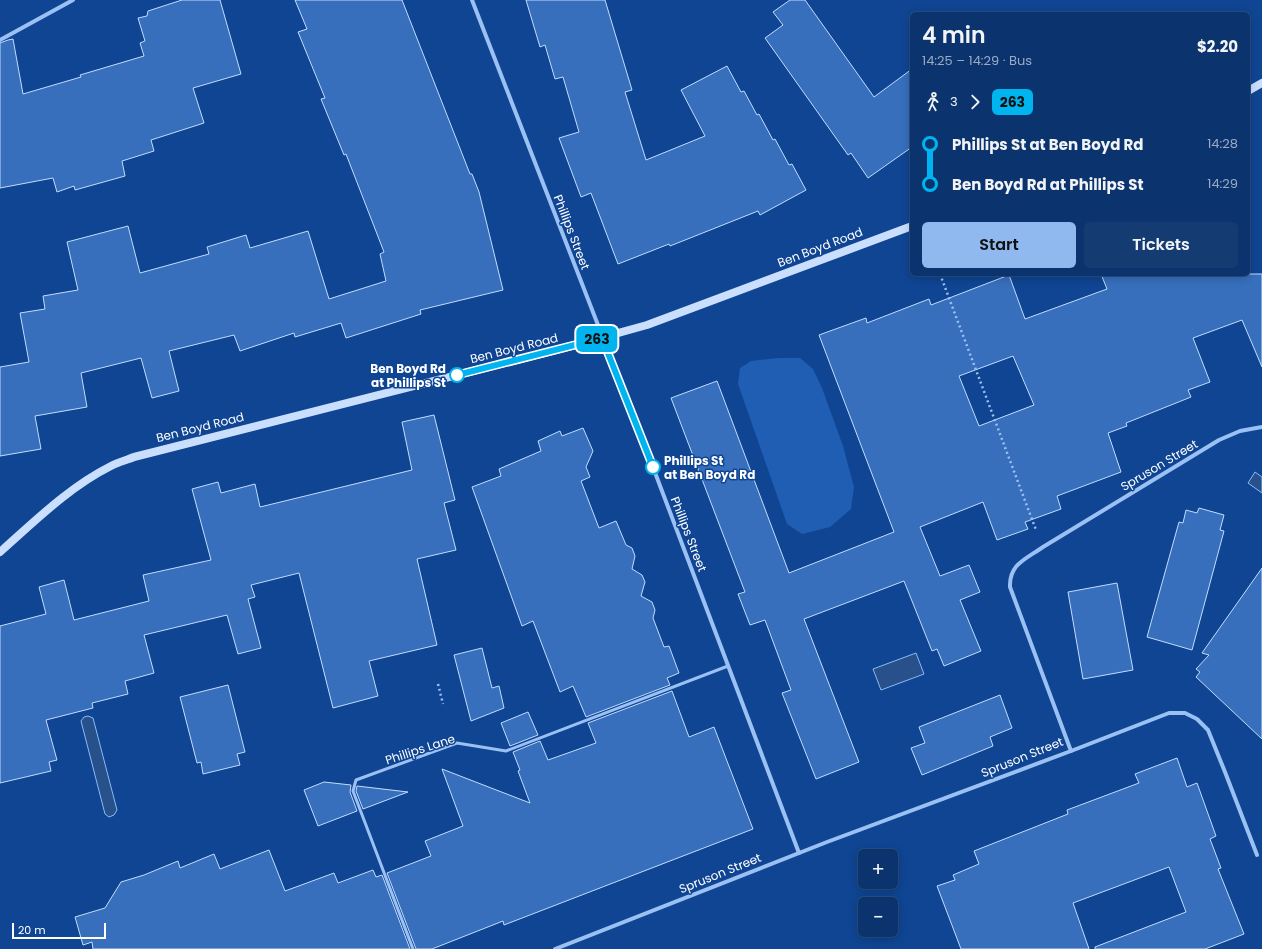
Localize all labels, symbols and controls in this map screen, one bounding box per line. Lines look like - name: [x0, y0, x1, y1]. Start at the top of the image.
- text: 4 min: [922, 20, 986, 51]
- text: $2.20: [1197, 36, 1238, 57]
- text: 14:25 – 14:29 · Bus: [922, 51, 1032, 70]
- icon: walk: [922, 91, 944, 113]
- icon: forward: [964, 91, 986, 113]
- text: 3: [950, 92, 958, 111]
- text: 263: [1000, 92, 1025, 112]
- text: Phillips St at Ben Boyd Rd: [952, 134, 1144, 155]
- text: 14:28: [1207, 134, 1238, 153]
- text: Ben Boyd Rd at Phillips St: [952, 174, 1144, 195]
- text: 14:29: [1207, 174, 1238, 193]
- street label: Phillips Street: [550, 192, 594, 272]
- button: Start: [922, 222, 1076, 268]
- button: Tickets: [1084, 222, 1238, 268]
- street label: Ben Boyd Road: [775, 223, 865, 271]
- line badge: 263: [574, 326, 620, 352]
- street label: Ben Boyd Road: [468, 329, 560, 367]
- text: 263: [584, 329, 610, 349]
- place label: Ben Boyd Rd at Phillips St: [370, 360, 446, 391]
- marker: Ben Boyd Rd at Phillips St: [449, 367, 465, 383]
- street label: Ben Boyd Road: [154, 408, 246, 446]
- street label: Spruson Street: [1117, 435, 1201, 495]
- place label: Phillips St at Ben Boyd Rd: [664, 452, 755, 483]
- marker: Phillips St at Ben Boyd Rd: [645, 459, 661, 475]
- street label: Phillips Street: [667, 494, 711, 574]
- street label: Phillips Lane: [383, 730, 457, 768]
- street label: Spruson Street: [978, 733, 1066, 781]
- street label: Spruson Street: [676, 849, 764, 897]
- map controls: [858, 849, 898, 937]
- button: +: [858, 849, 898, 889]
- button: −: [858, 897, 898, 937]
- scale bar: [12, 921, 106, 940]
- text: 20 m: [18, 922, 46, 938]

